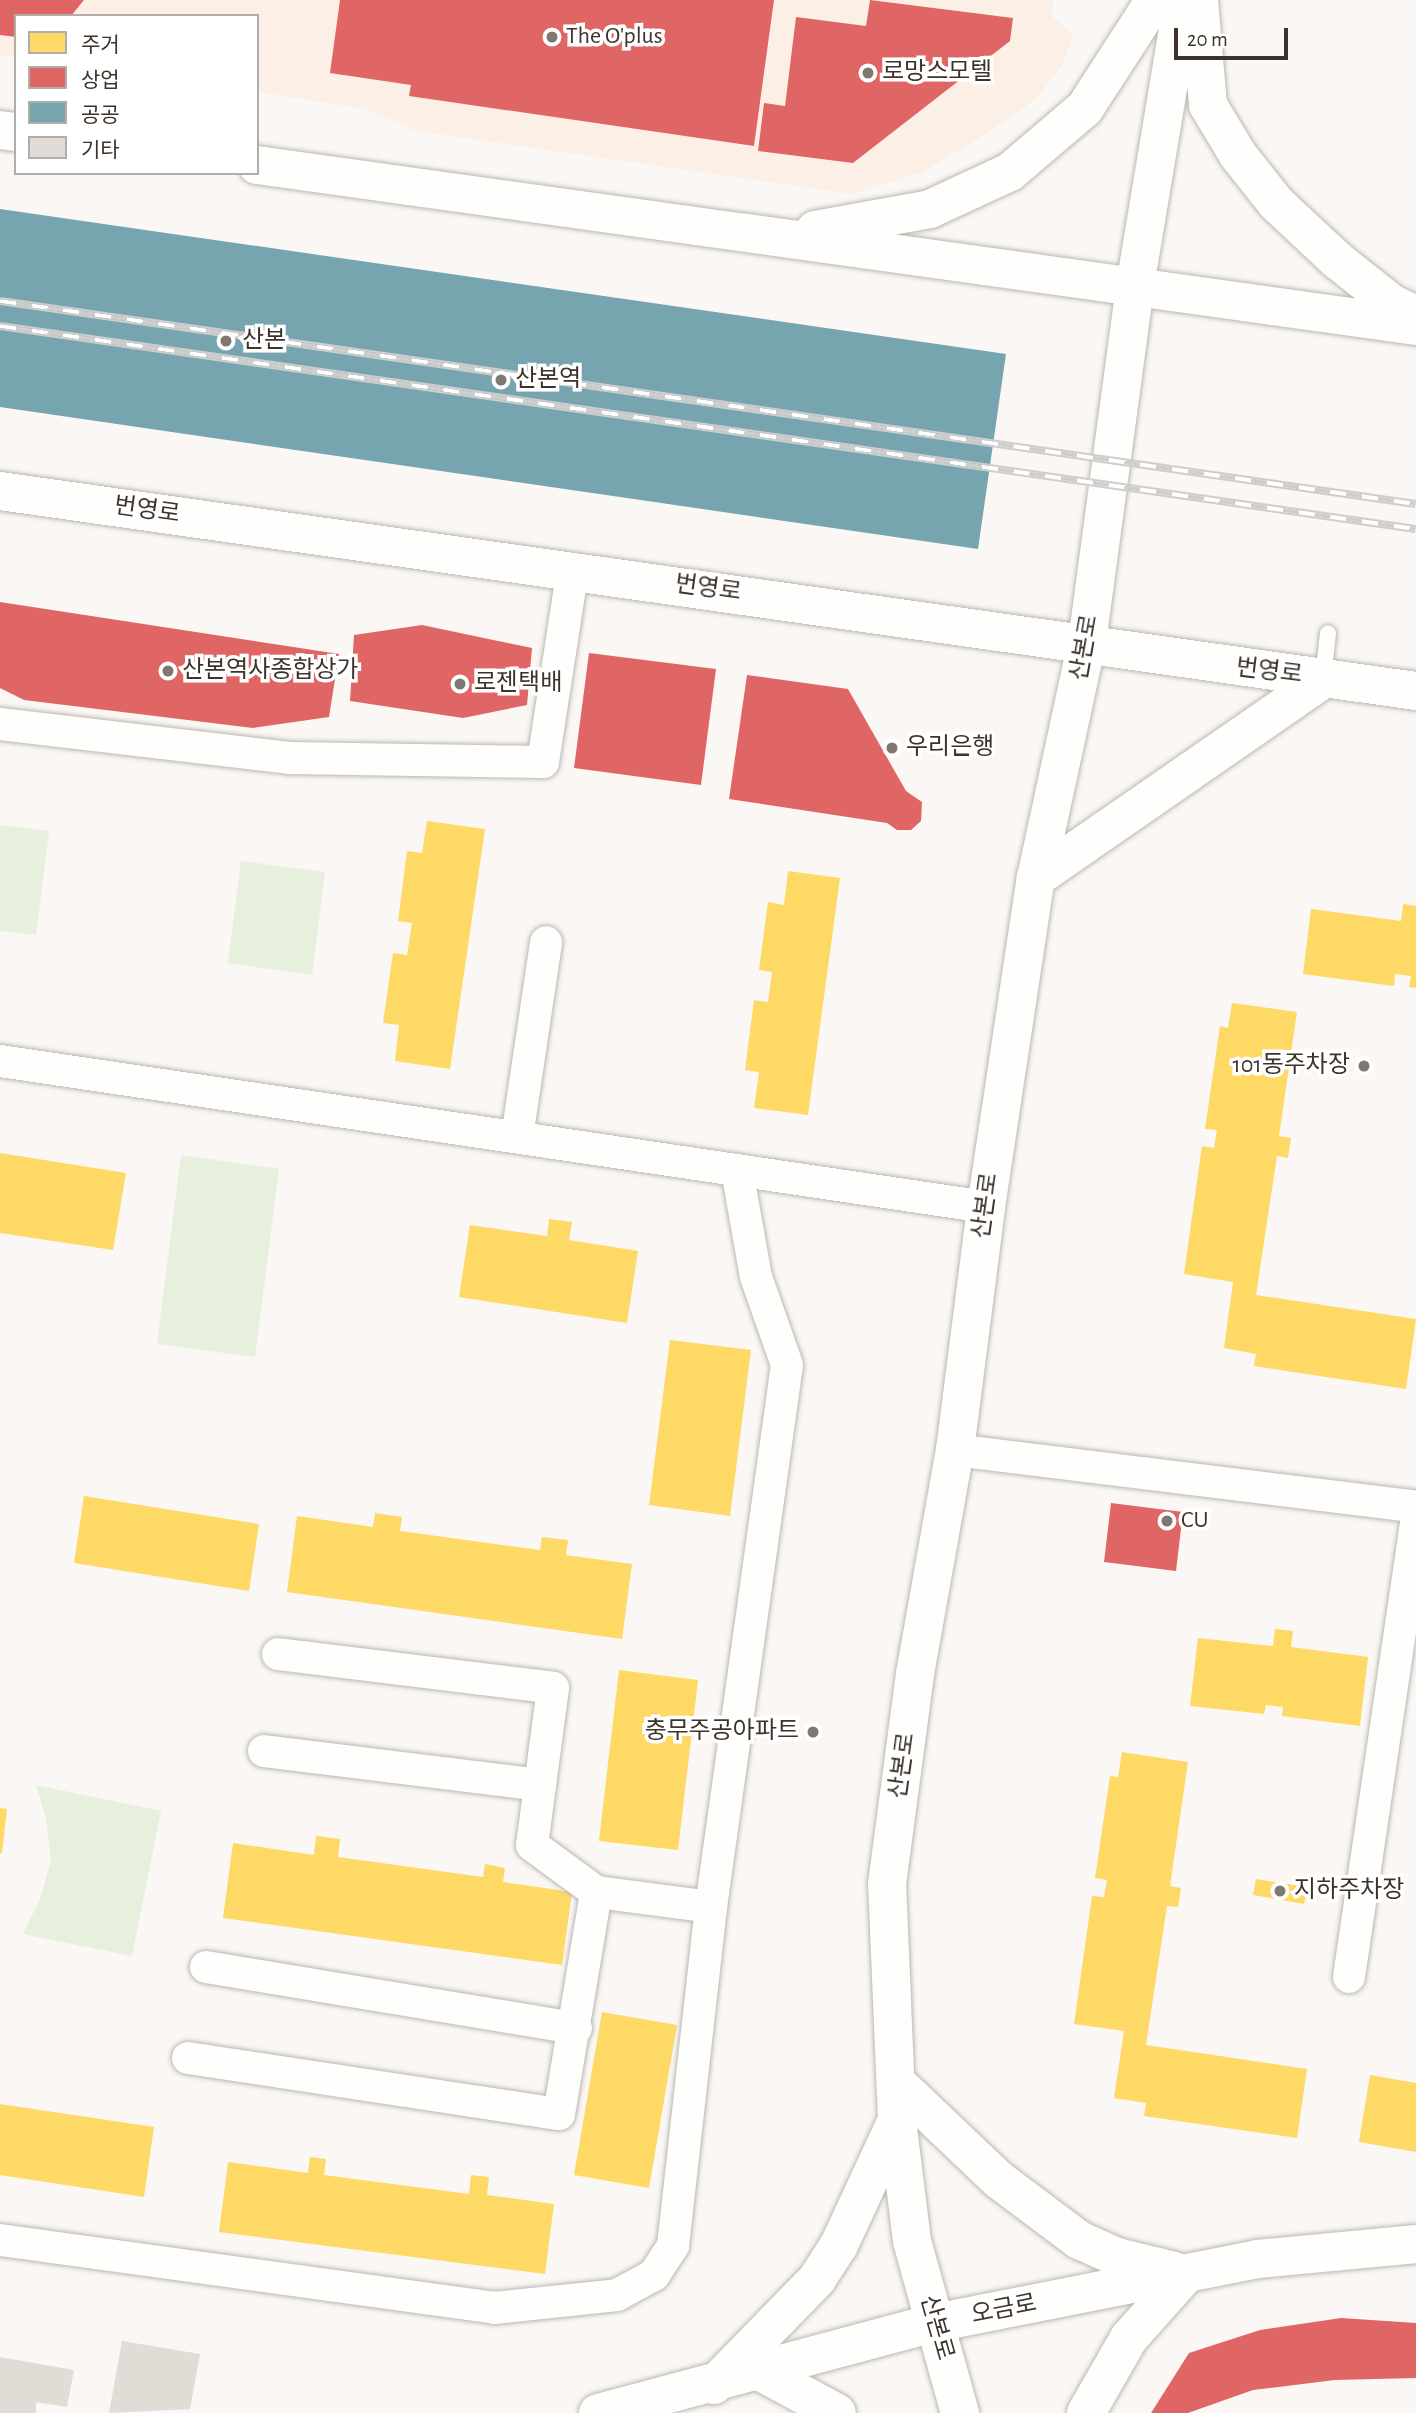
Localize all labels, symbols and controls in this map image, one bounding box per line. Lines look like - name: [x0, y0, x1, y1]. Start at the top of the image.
- legend: [14, 14, 259, 175]
- scale bar: [1178, 14, 1292, 58]
- place label: The O'plus: [566, 23, 663, 51]
- marker: The O'plus: [544, 29, 560, 45]
- text: 20 m: [1187, 29, 1228, 50]
- text: 주거: [81, 35, 120, 56]
- place label: 로망스모텔: [882, 59, 992, 87]
- marker: 로망스모텔: [860, 65, 876, 81]
- text: 상업: [81, 70, 120, 91]
- text: 공공: [81, 105, 120, 126]
- text: 기타: [81, 140, 120, 161]
- place label: 산본: [242, 327, 286, 355]
- marker: 산본: [216, 331, 236, 351]
- place label: 산본역: [515, 366, 581, 394]
- marker: 산본역: [493, 372, 509, 388]
- street label: 번영로: [112, 492, 182, 530]
- street label: 번영로: [673, 570, 743, 608]
- street label: 산본로: [1065, 613, 1105, 683]
- street label: 번영로: [1234, 654, 1304, 690]
- place label: 산본역사종합상가: [182, 657, 359, 685]
- marker: 산본역사종합상가: [160, 663, 176, 679]
- place label: 로젠택배: [474, 670, 562, 698]
- marker: 로젠택배: [452, 676, 468, 692]
- place label: 우리은행: [906, 734, 994, 762]
- marker: 우리은행: [884, 740, 900, 756]
- place label: 101동주차장: [1232, 1052, 1350, 1080]
- marker: 101동주차장: [1356, 1058, 1372, 1074]
- street label: 산본로: [967, 1171, 1005, 1241]
- place label: CU: [1181, 1507, 1209, 1535]
- marker: CU: [1159, 1513, 1175, 1529]
- place label: 충무주공아파트: [644, 1718, 799, 1746]
- marker: 충무주공아파트: [805, 1724, 821, 1740]
- street label: 산본로: [884, 1731, 922, 1801]
- place label: 지하주차장: [1294, 1877, 1404, 1905]
- marker: 지하주차장: [1272, 1883, 1288, 1899]
- street label: 오금로: [969, 2290, 1039, 2330]
- street label: 산본로: [913, 2292, 959, 2364]

